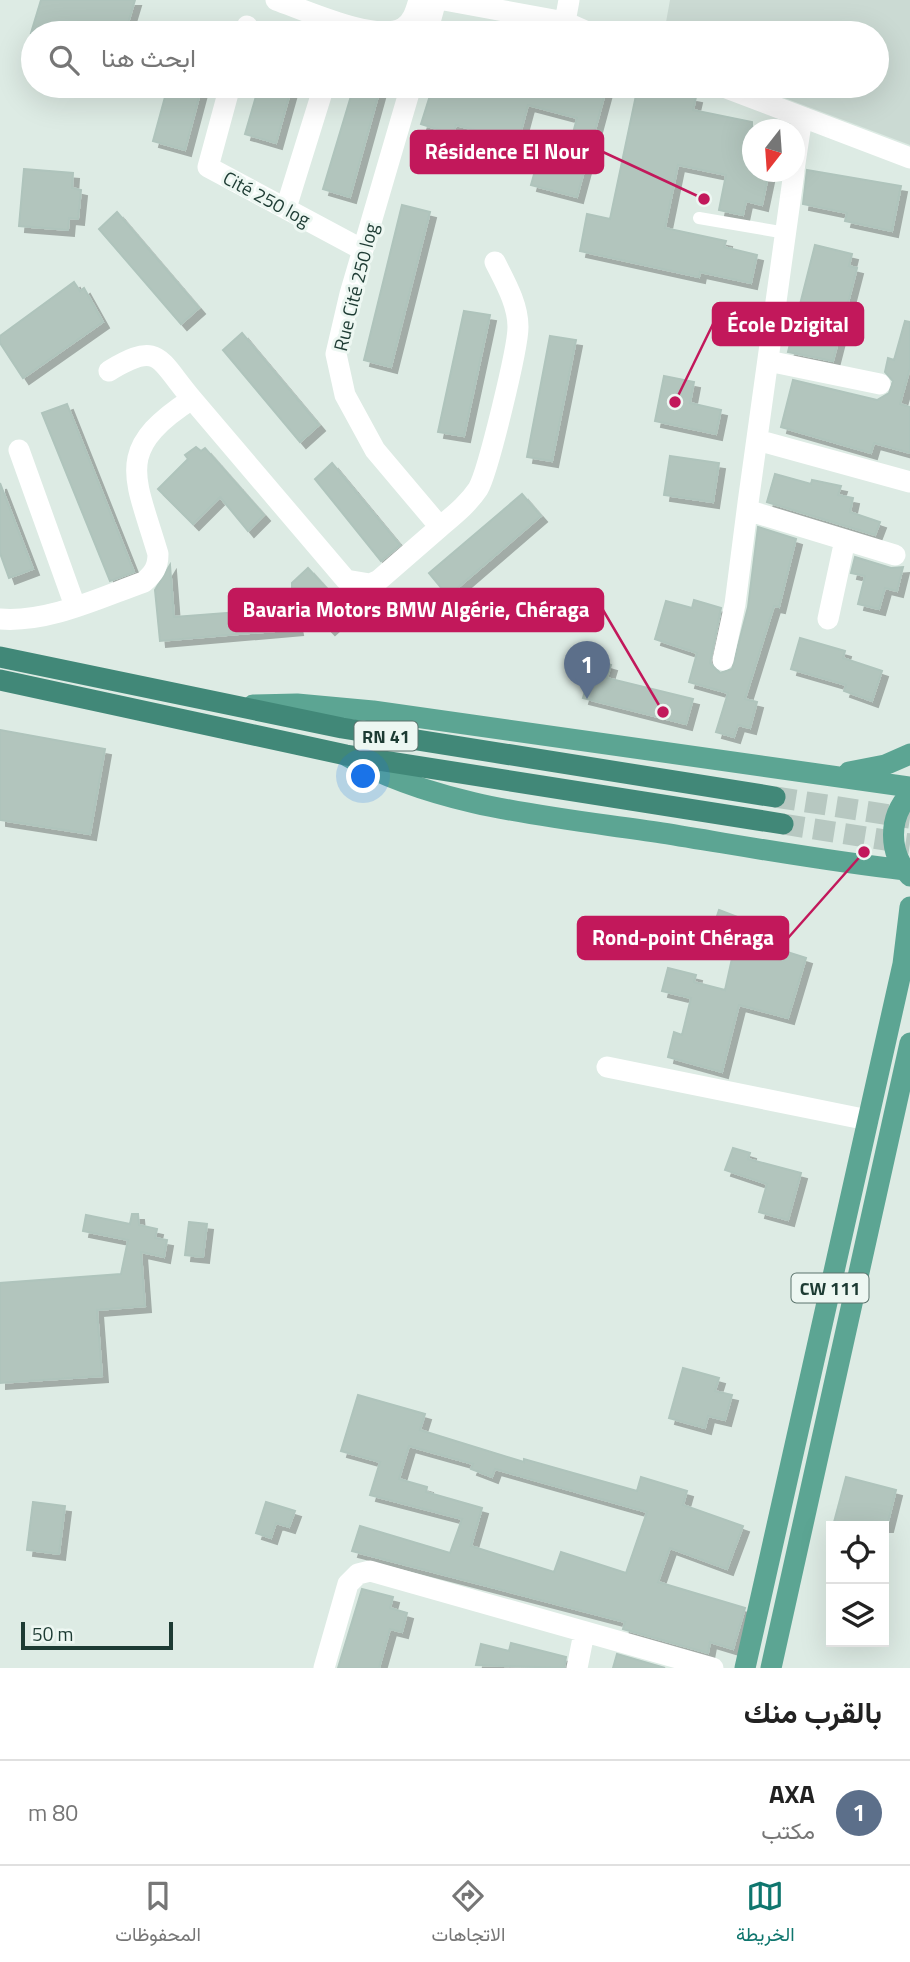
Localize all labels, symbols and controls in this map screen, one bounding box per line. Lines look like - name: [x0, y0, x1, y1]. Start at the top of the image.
- search box: [21, 21, 889, 98]
- text: ابحث هنا: [101, 38, 196, 77]
- icon: search: [45, 41, 83, 79]
- north arrow: [742, 119, 805, 182]
- callout: Résidence El Nour: [411, 131, 603, 173]
- text: Résidence El Nour: [425, 135, 589, 167]
- street label: Cité 250 log: [218, 163, 316, 233]
- street label: Rue Cité 250 log: [325, 220, 385, 354]
- callout: École Dzigital: [713, 303, 863, 345]
- text: École Dzigital: [727, 308, 849, 340]
- callout: Bavaria Motors BMW Algérie, Chéraga: [229, 589, 603, 631]
- text: Bavaria Motors BMW Algérie, Chéraga: [243, 593, 590, 625]
- pin: 1: [564, 641, 610, 699]
- road number: RN 41: [354, 722, 418, 750]
- your location: [346, 759, 380, 793]
- callout: Rond-point Chéraga: [578, 917, 788, 959]
- text: Rond-point Chéraga: [592, 921, 774, 953]
- road number: CW 111: [792, 1274, 868, 1302]
- map controls: [826, 1521, 889, 1647]
- button: locate: [826, 1521, 889, 1584]
- button: layers: [826, 1584, 889, 1647]
- scale bar: [21, 1619, 173, 1651]
- text: 50 m: [32, 1619, 73, 1648]
- text: بالقرب منك: [744, 1689, 882, 1735]
- text: AXA: [769, 1774, 815, 1813]
- text: 80 m: [28, 1795, 78, 1830]
- text: 1: [853, 1795, 865, 1830]
- text: مكتب: [761, 1813, 815, 1848]
- tab: المحفوظات: [115, 1877, 201, 1951]
- tab: الاتجاهات: [432, 1877, 505, 1951]
- tab: الخريطة: [736, 1877, 795, 1951]

